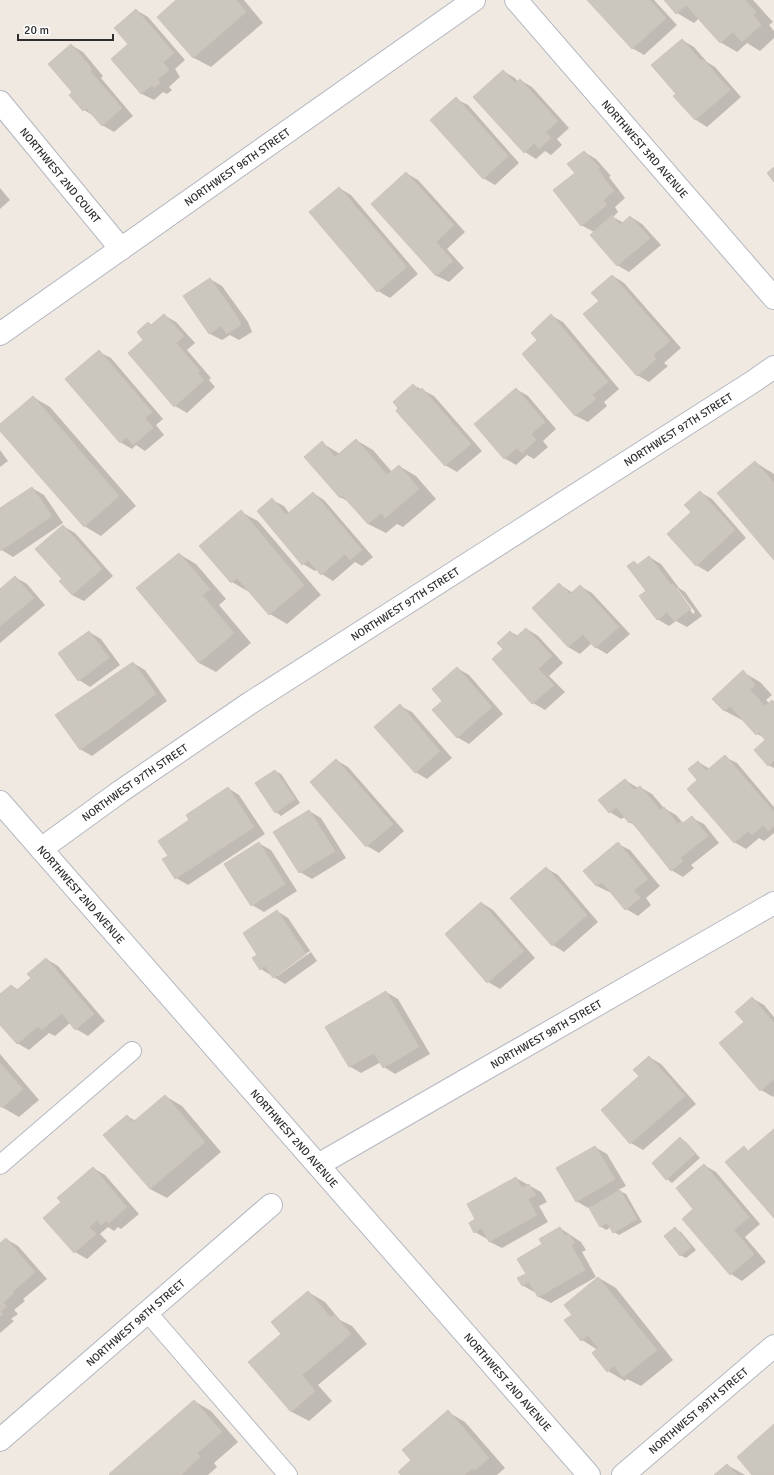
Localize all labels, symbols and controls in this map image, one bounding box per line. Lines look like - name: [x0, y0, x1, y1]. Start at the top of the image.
- scale bar: [18, 16, 113, 42]
- text: 20 m: [24, 23, 49, 38]
- street label: NORTHWEST 3RD AVENUE: [599, 97, 691, 201]
- street label: NORTHWEST 2ND COURT: [17, 125, 104, 226]
- street label: NORTHWEST 96TH STREET: [182, 125, 293, 209]
- street label: NORTHWEST 97TH STREET: [621, 390, 735, 469]
- street label: NORTHWEST 97TH STREET: [348, 564, 462, 643]
- street label: NORTHWEST 97TH STREET: [79, 741, 191, 824]
- street label: NORTHWEST 2ND AVENUE: [35, 843, 127, 946]
- street label: NORTHWEST 98TH STREET: [488, 997, 605, 1071]
- street label: NORTHWEST 2ND AVENUE: [248, 1087, 341, 1190]
- street label: NORTHWEST 98TH STREET: [83, 1276, 188, 1369]
- street label: NORTHWEST 2ND AVENUE: [461, 1330, 554, 1434]
- street label: NORTHWEST 99TH STREET: [646, 1364, 751, 1457]

